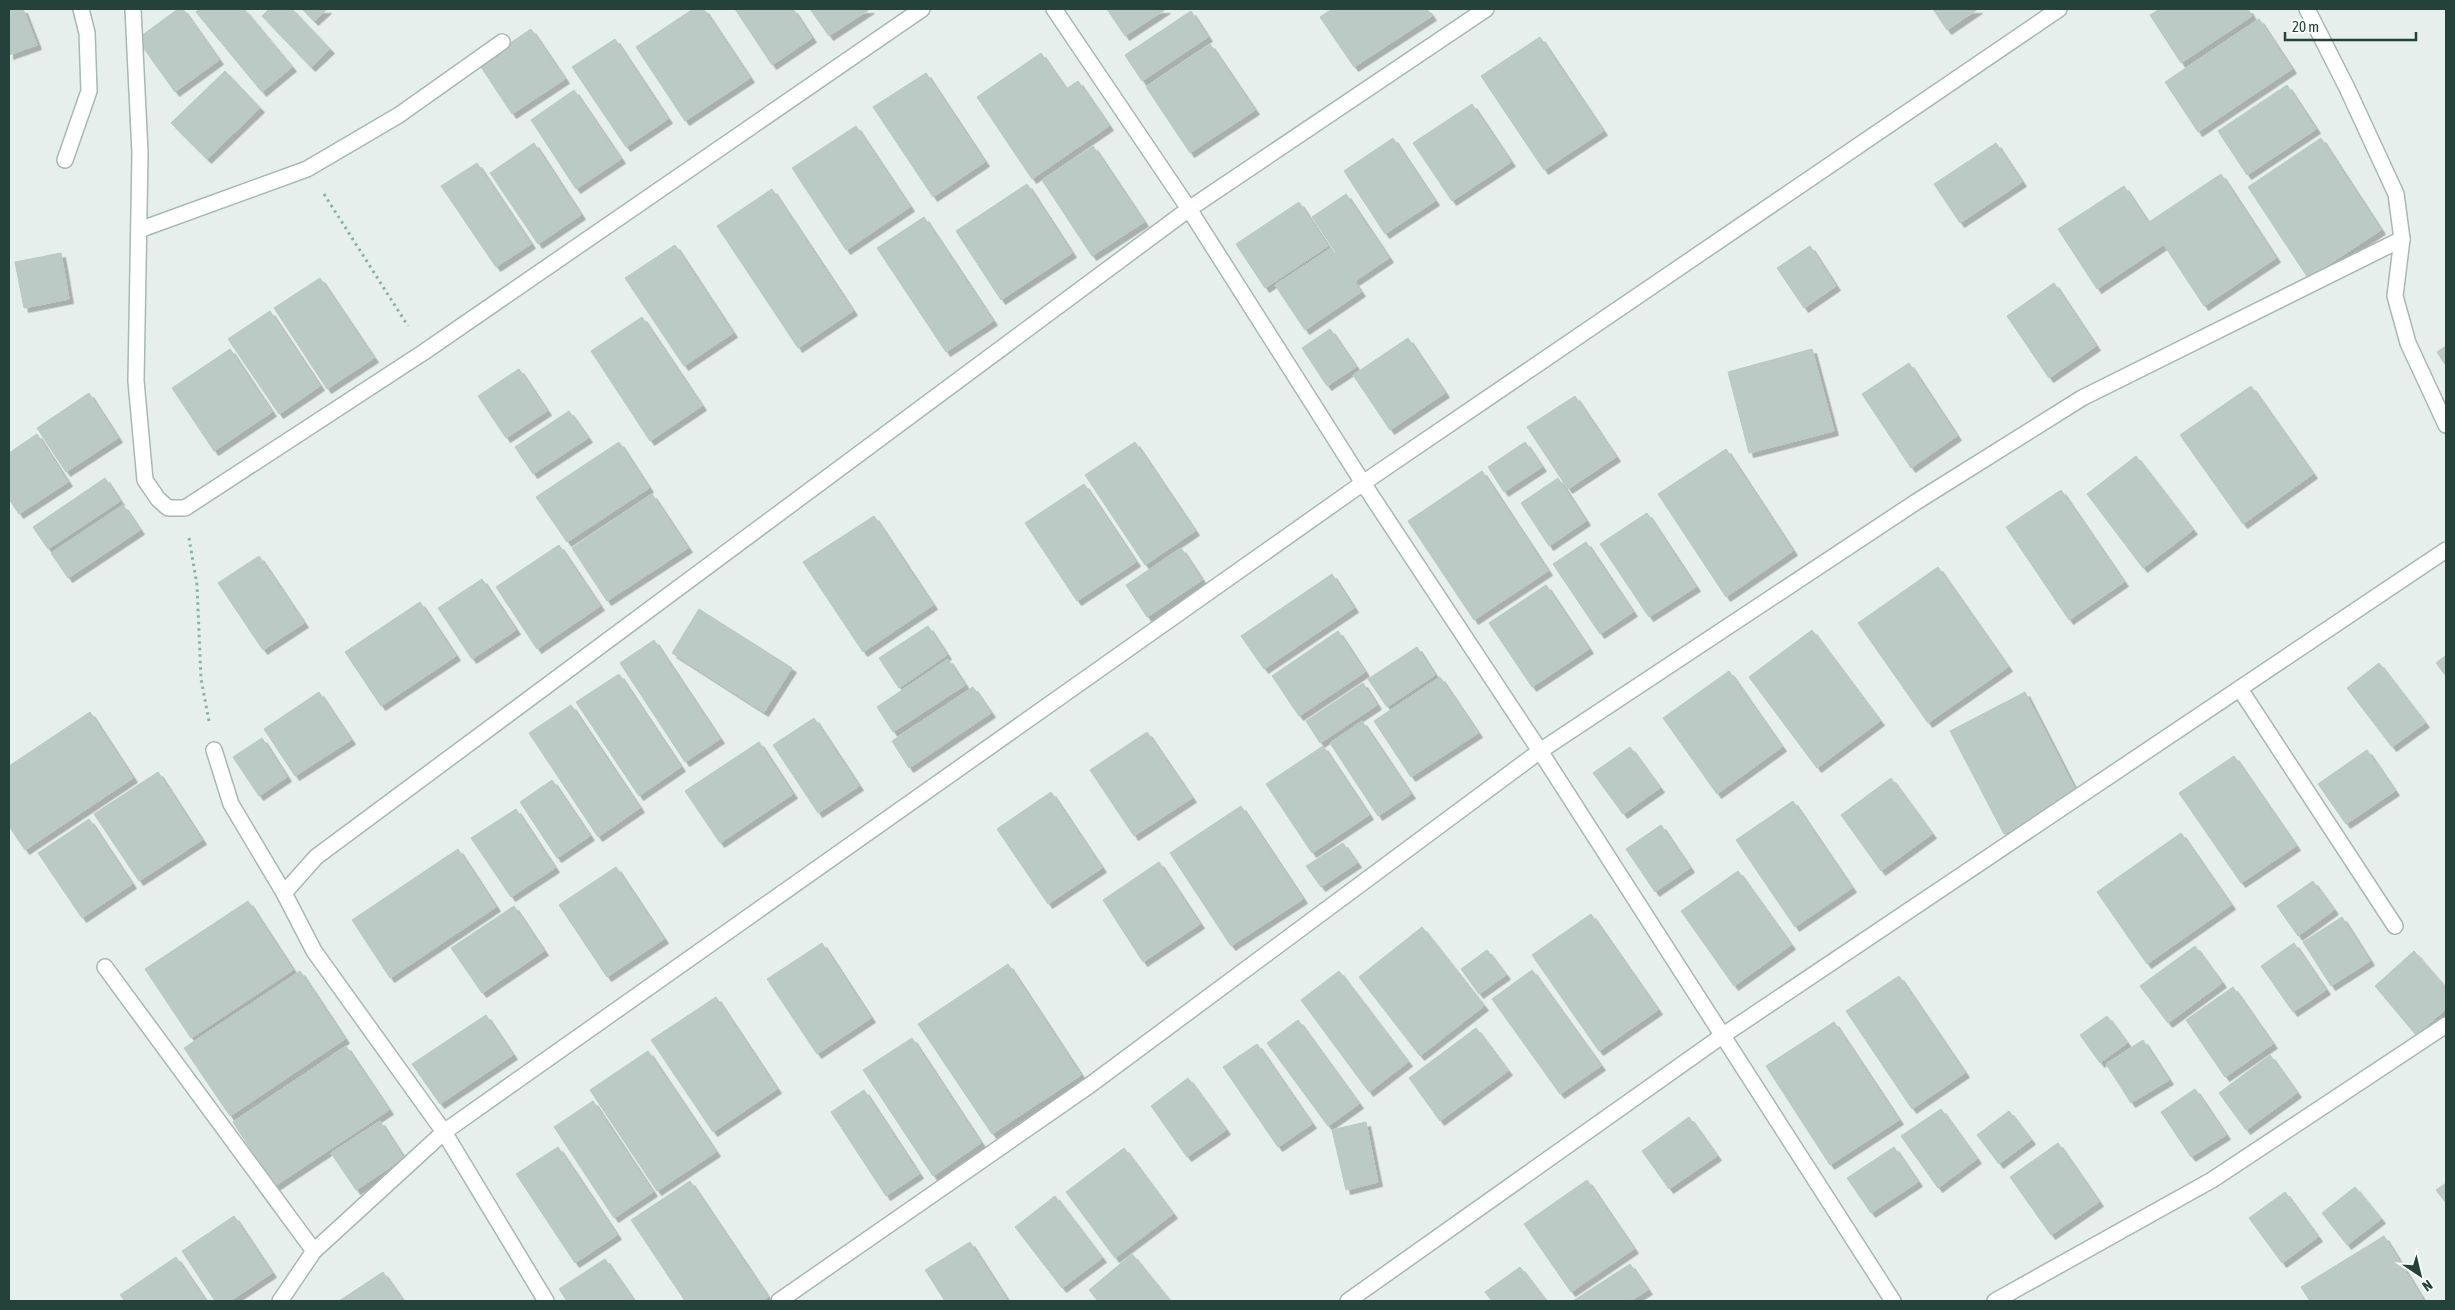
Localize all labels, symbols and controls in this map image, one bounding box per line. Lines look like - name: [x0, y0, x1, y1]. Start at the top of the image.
- scale bar: [2285, 10, 2416, 42]
- text: 20 m: [2292, 18, 2319, 35]
- north arrow: [2395, 1250, 2445, 1300]
- text: N: [2419, 1277, 2435, 1295]

